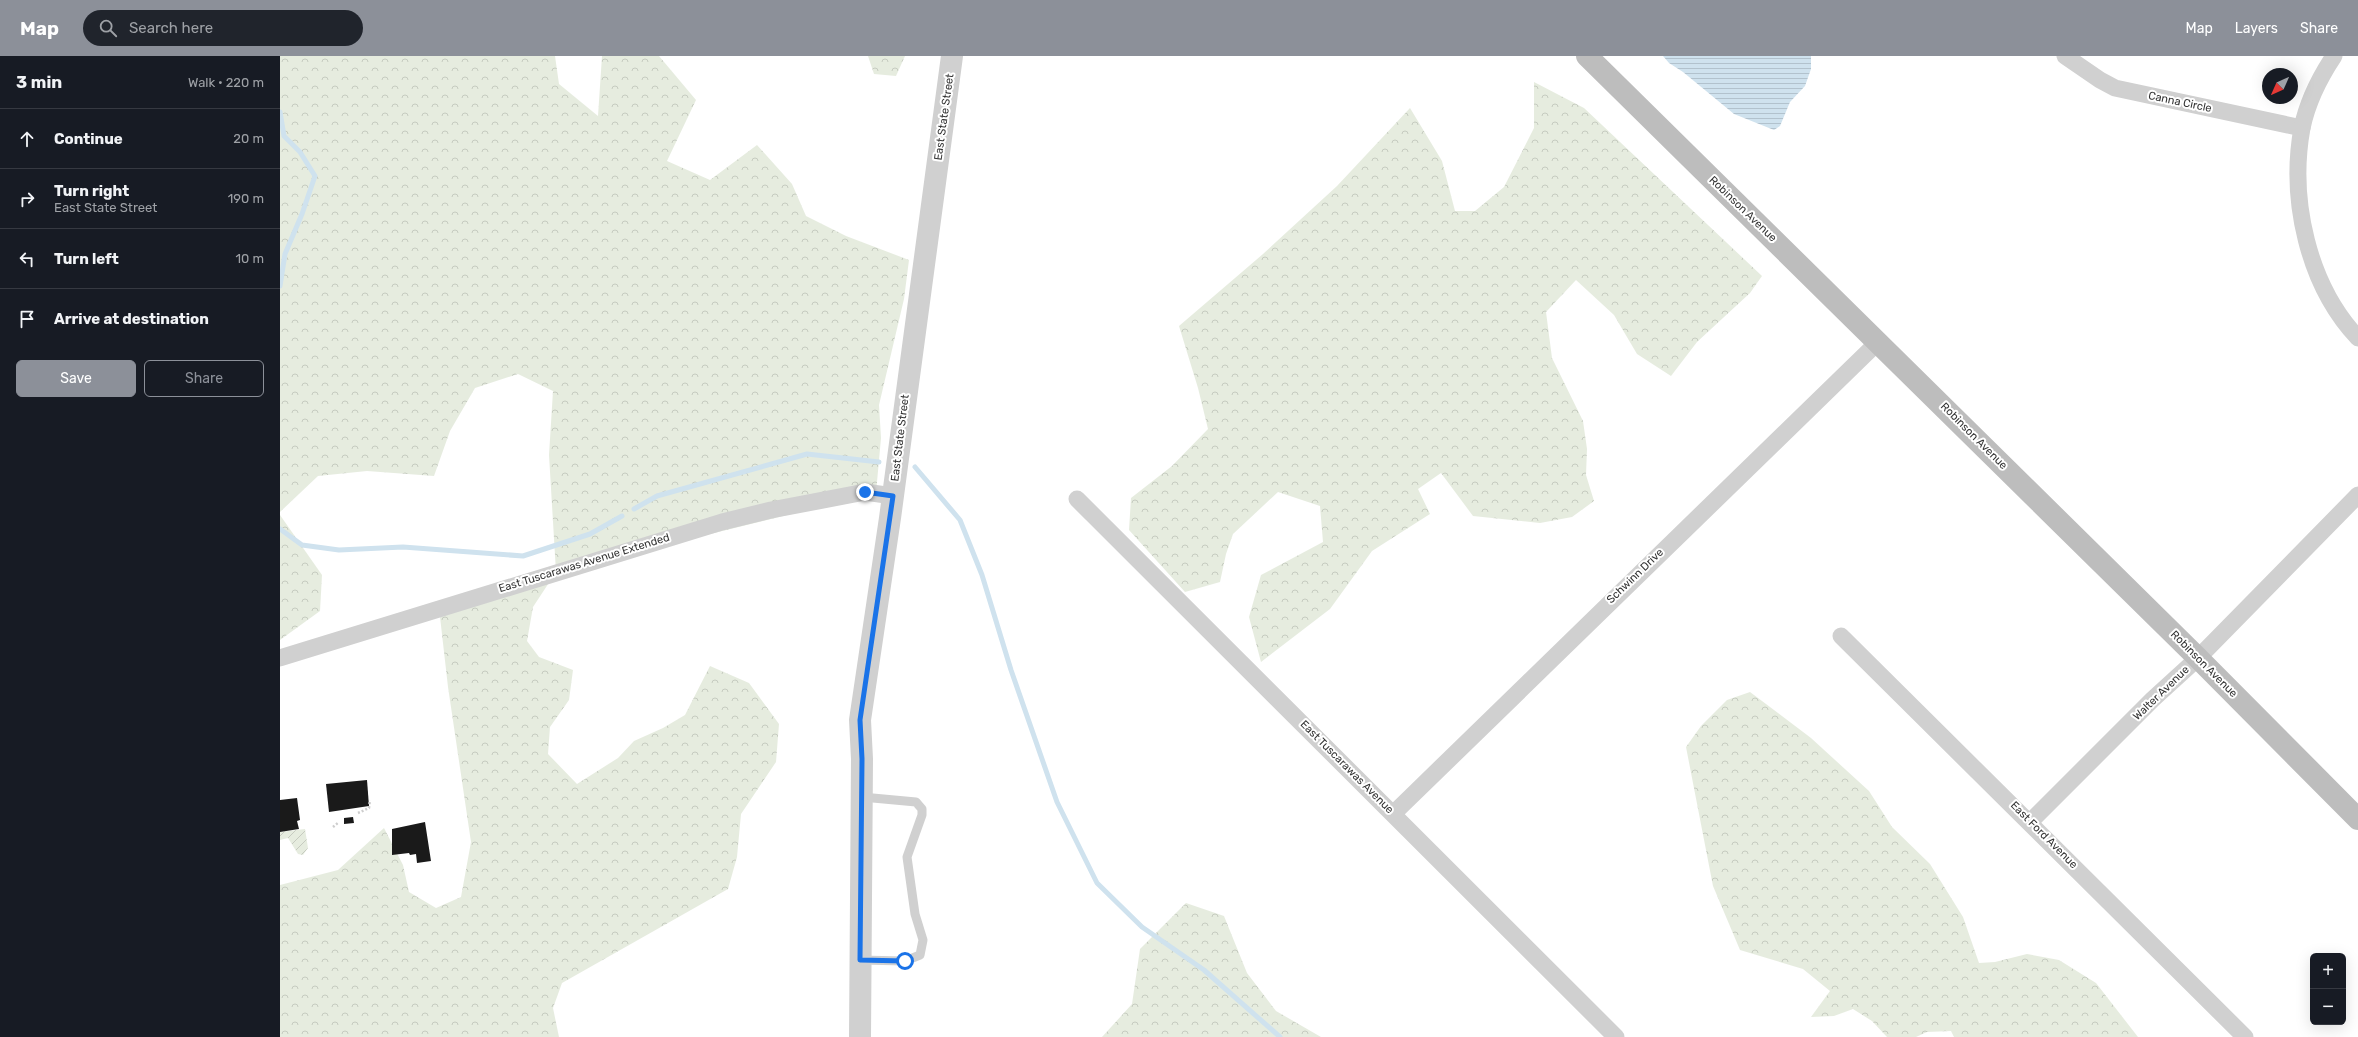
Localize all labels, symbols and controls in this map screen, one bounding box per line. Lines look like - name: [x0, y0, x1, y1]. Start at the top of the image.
- search box: [83, 10, 363, 46]
- text: Map: [20, 17, 59, 40]
- icon: search: [97, 17, 119, 39]
- text: Search here: [129, 19, 213, 37]
- text: Map: [2186, 20, 2213, 37]
- text: Layers: [2235, 20, 2278, 37]
- text: Share: [2300, 20, 2338, 37]
- north arrow: [2262, 68, 2298, 104]
- text: 3 min: [16, 72, 62, 92]
- street label: East State Street: [931, 72, 957, 161]
- text: Walk · 220 m: [188, 75, 264, 90]
- street label: Canna Circle: [2147, 89, 2213, 115]
- icon: ahead: [16, 128, 38, 150]
- text: Continue: [54, 130, 123, 148]
- text: 20 m: [233, 131, 264, 146]
- street label: Robinson Avenue: [1707, 173, 1779, 245]
- text: Turn right: [54, 182, 129, 200]
- icon: right: [16, 188, 38, 210]
- text: 190 m: [228, 191, 264, 206]
- text: East State Street: [54, 200, 157, 215]
- icon: left: [16, 248, 38, 270]
- text: Turn left: [54, 250, 119, 268]
- text: 10 m: [235, 251, 264, 266]
- icon: arrive: [16, 308, 38, 330]
- text: Arrive at destination: [54, 310, 209, 328]
- button: Save: [16, 360, 136, 397]
- button: Share: [144, 360, 264, 397]
- street label: East State Street: [888, 393, 912, 482]
- street label: Robinson Avenue: [1938, 400, 2010, 472]
- route end: [856, 483, 874, 501]
- street label: East Tuscarawas Avenue Extended: [497, 531, 671, 595]
- street label: Schwinn Drive: [1604, 546, 1666, 606]
- street label: Robinson Avenue: [2168, 628, 2240, 700]
- street label: Walter Avenue: [2130, 663, 2192, 723]
- street label: East Tuscarawas Avenue: [1298, 718, 1396, 816]
- street label: East Ford Avenue: [2008, 799, 2080, 871]
- route start: [896, 952, 914, 970]
- map controls: [2310, 953, 2346, 1025]
- button: +: [2310, 953, 2346, 989]
- button: −: [2310, 989, 2346, 1025]

